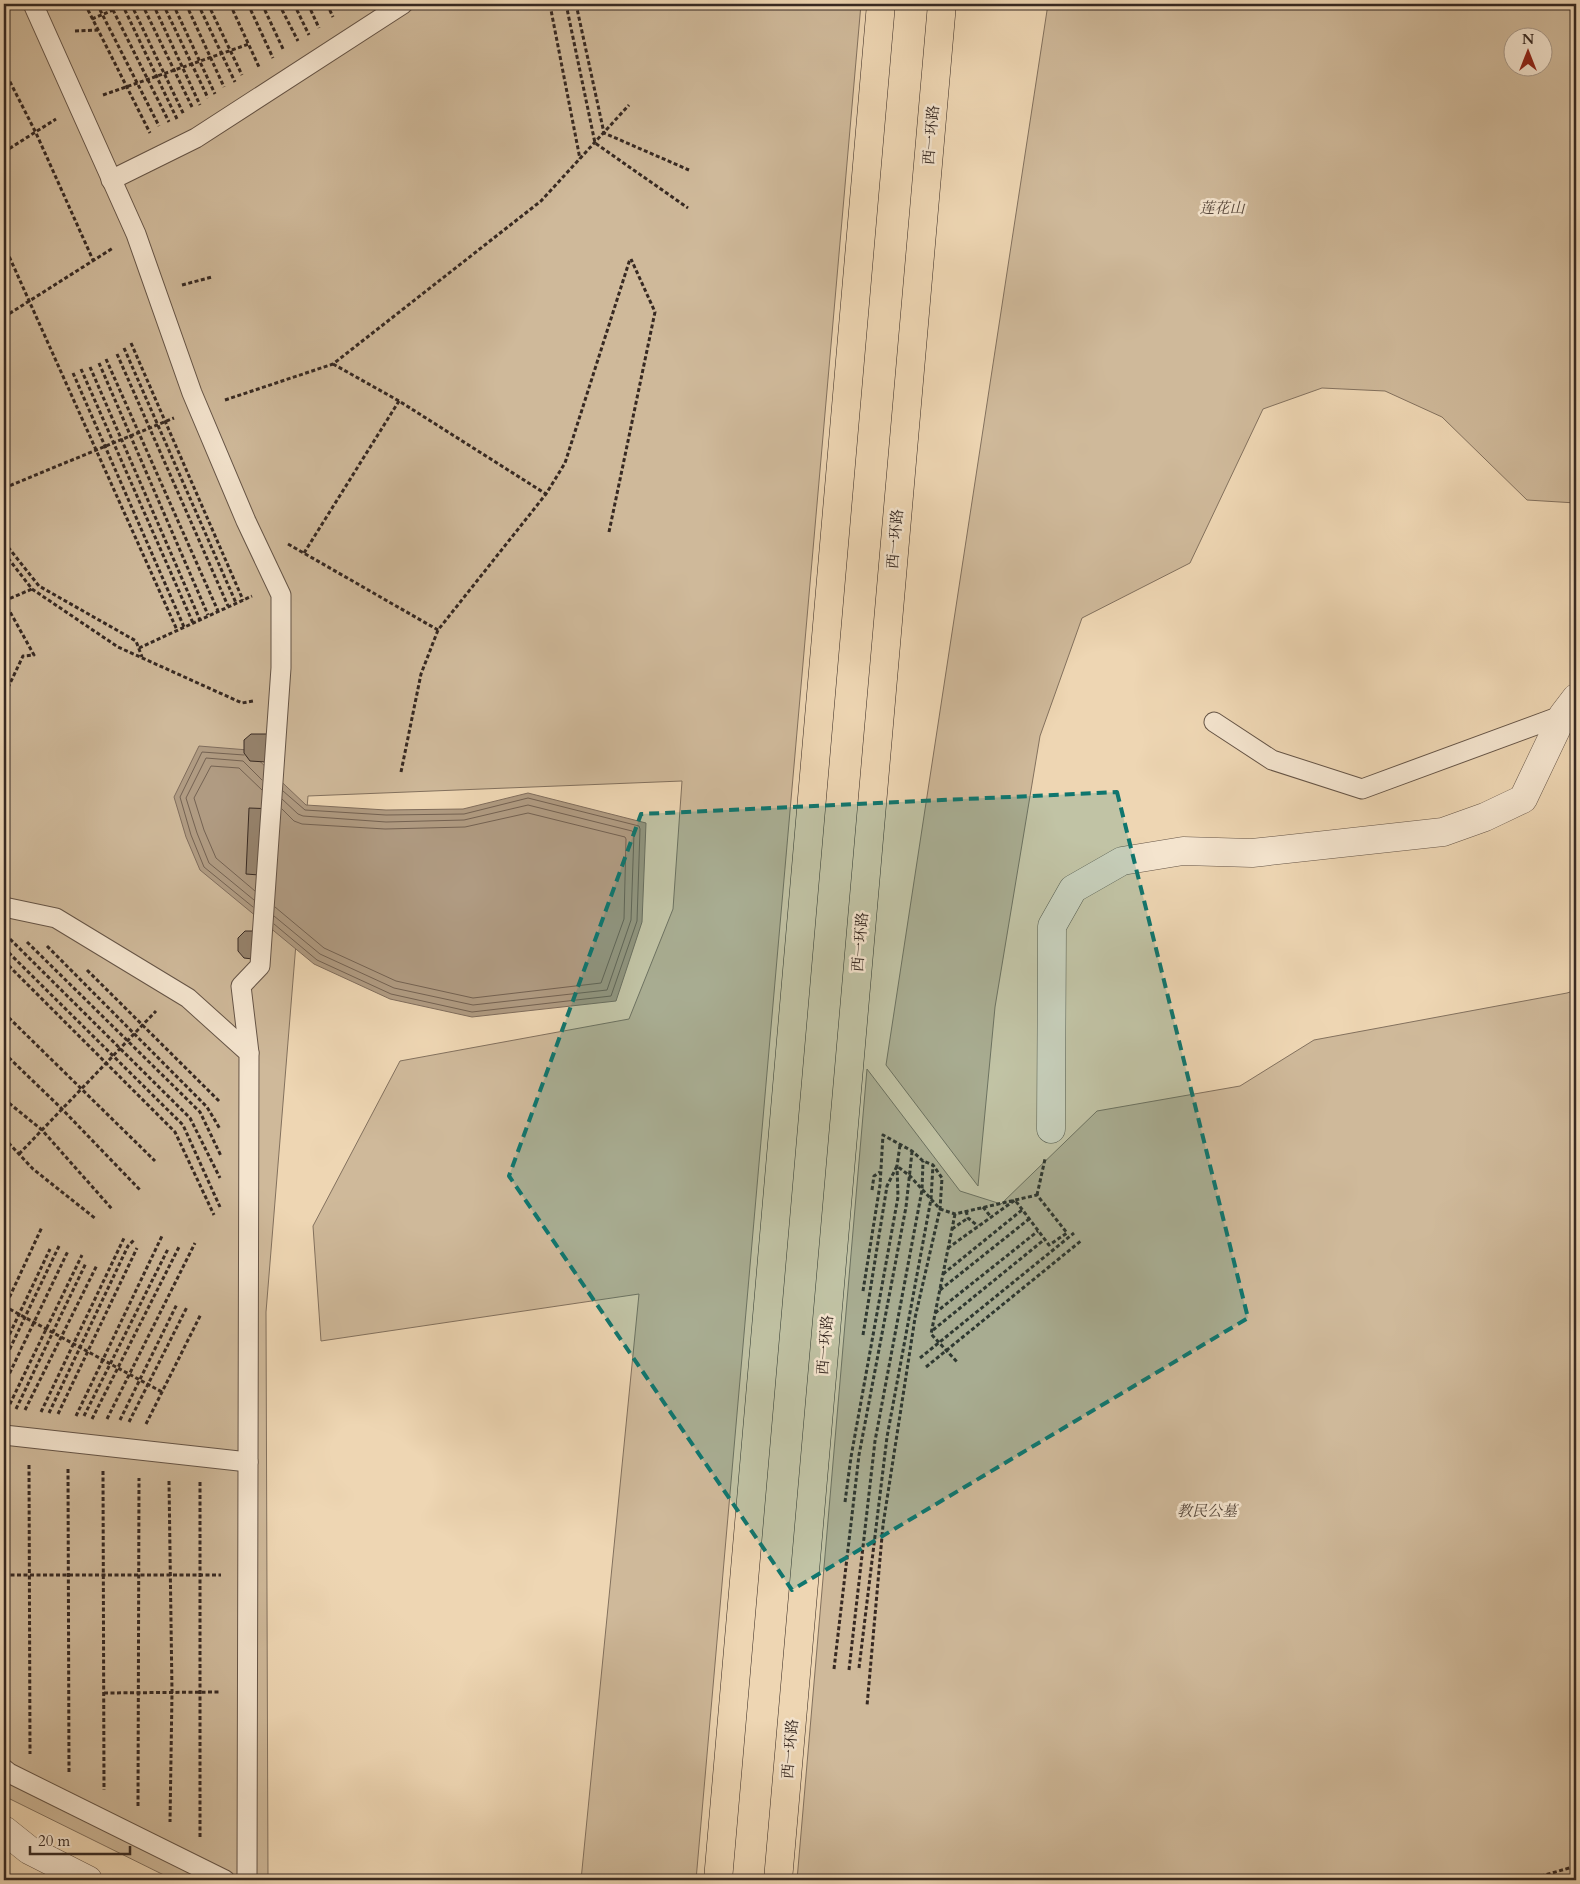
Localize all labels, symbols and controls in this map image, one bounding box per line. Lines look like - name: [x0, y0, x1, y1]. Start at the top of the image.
- north arrow: [1502, 28, 1552, 78]
- text: N: [1522, 30, 1534, 49]
- street label: 西一环路: [918, 104, 944, 166]
- park label: 莲花山: [1199, 198, 1246, 218]
- street label: 西一环路: [882, 508, 908, 570]
- street label: 西一环路: [847, 911, 873, 973]
- street label: 西一环路: [812, 1314, 838, 1376]
- park label: 教民公墓: [1177, 1501, 1240, 1521]
- street label: 西一环路: [777, 1718, 803, 1780]
- scale bar: [30, 1824, 130, 1856]
- text: 20 m: [38, 1831, 70, 1851]

